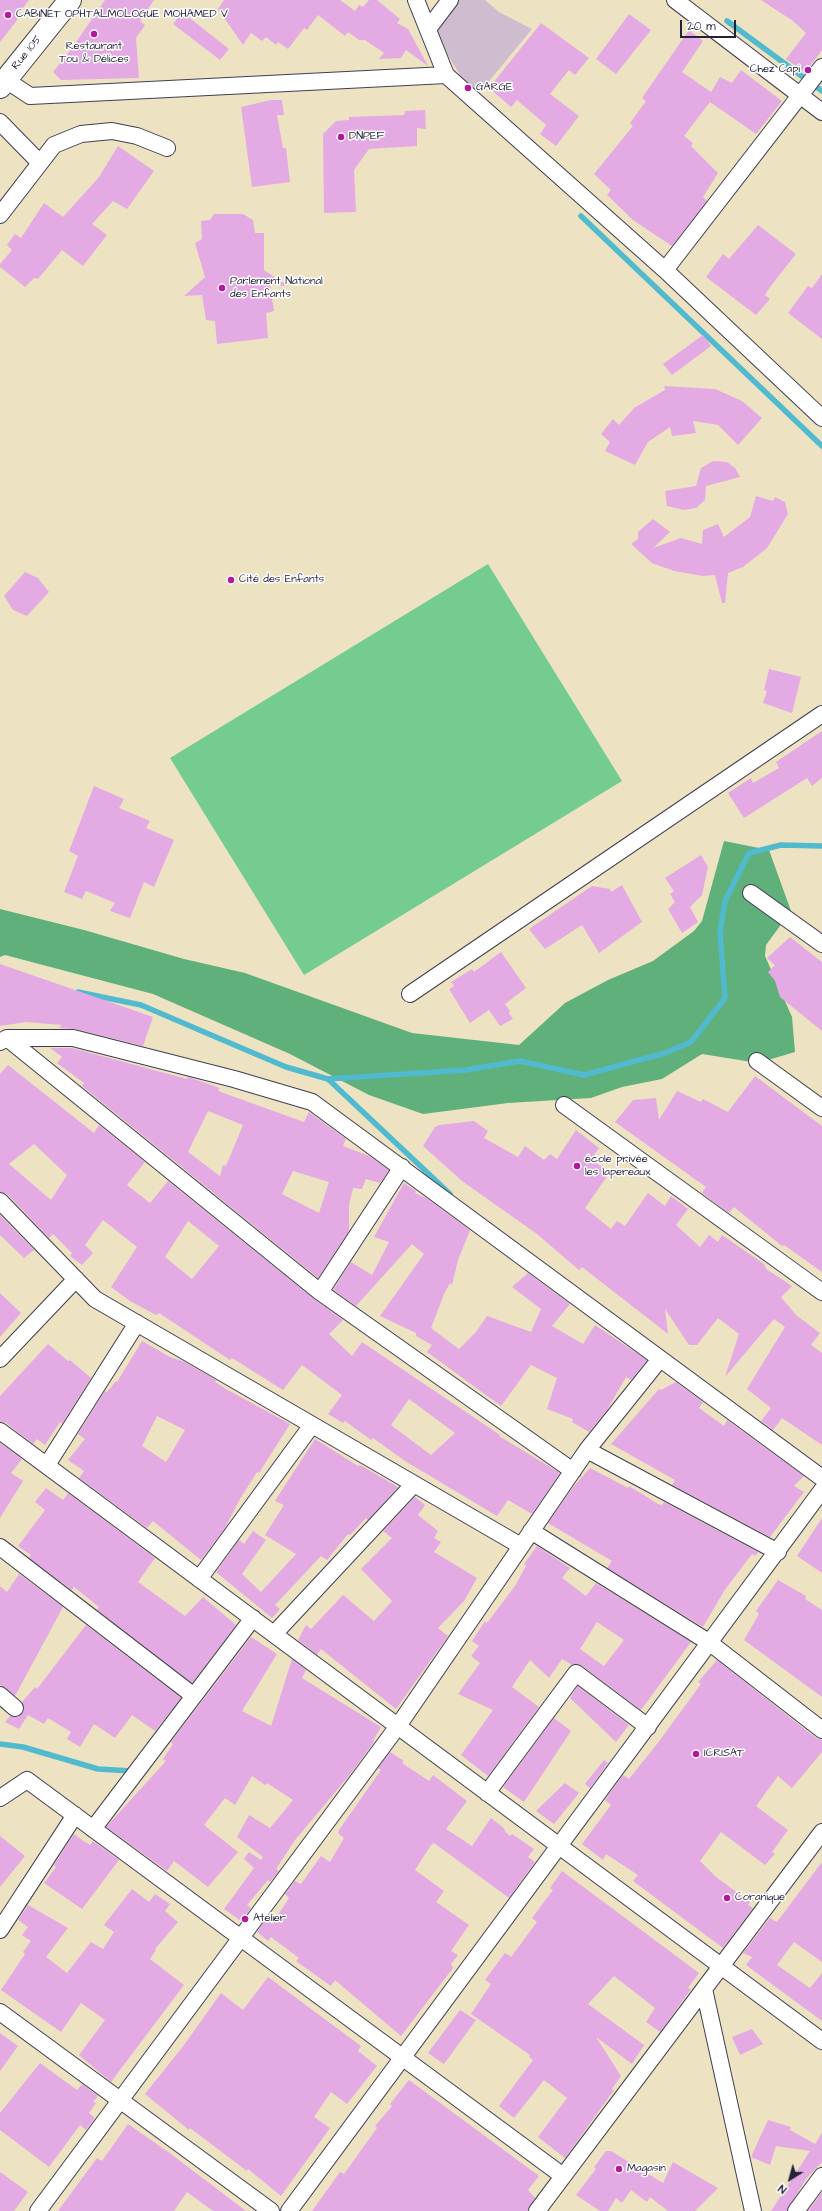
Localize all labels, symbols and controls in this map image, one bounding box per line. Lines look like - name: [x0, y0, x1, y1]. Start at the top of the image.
- place label: CABINET OPHTALMOLOGUE MOHAMED V: [16, 8, 228, 22]
- marker: CABINET OPHTALMOLOGUE MOHAMED V: [3, 10, 13, 20]
- scale bar: [682, 12, 738, 38]
- text: 20 m: [687, 18, 716, 35]
- marker: Restaurant Tou & Délices: [89, 29, 99, 39]
- street label: Rue 105: [9, 33, 45, 73]
- place label: Restaurant Tou & Délices: [59, 40, 129, 66]
- place label: Chez Capi: [750, 63, 800, 77]
- marker: Chez Capi: [803, 65, 813, 75]
- place label: GARGE: [476, 81, 513, 95]
- marker: GARGE: [463, 83, 473, 93]
- place label: DNPEF: [349, 130, 384, 144]
- marker: DNPEF: [336, 132, 346, 142]
- place label: Parlement National des Enfants: [230, 275, 323, 301]
- marker: Parlement National des Enfants: [217, 283, 227, 293]
- place label: Cité des Enfants: [239, 573, 324, 587]
- marker: Cité des Enfants: [226, 575, 236, 585]
- place label: école privée les lapereaux: [585, 1153, 650, 1179]
- marker: école privée les lapereaux: [572, 1161, 582, 1171]
- place label: ICRISAT: [704, 1747, 744, 1761]
- marker: ICRISAT: [691, 1749, 701, 1759]
- place label: Coranique: [735, 1891, 785, 1905]
- marker: Coranique: [722, 1893, 732, 1903]
- place label: Atelier: [253, 1912, 286, 1926]
- marker: Atelier: [240, 1914, 250, 1924]
- north arrow: [770, 2159, 810, 2199]
- place label: Magasin: [627, 2162, 666, 2176]
- marker: Magasin: [614, 2164, 624, 2174]
- text: N: [775, 2181, 790, 2197]

